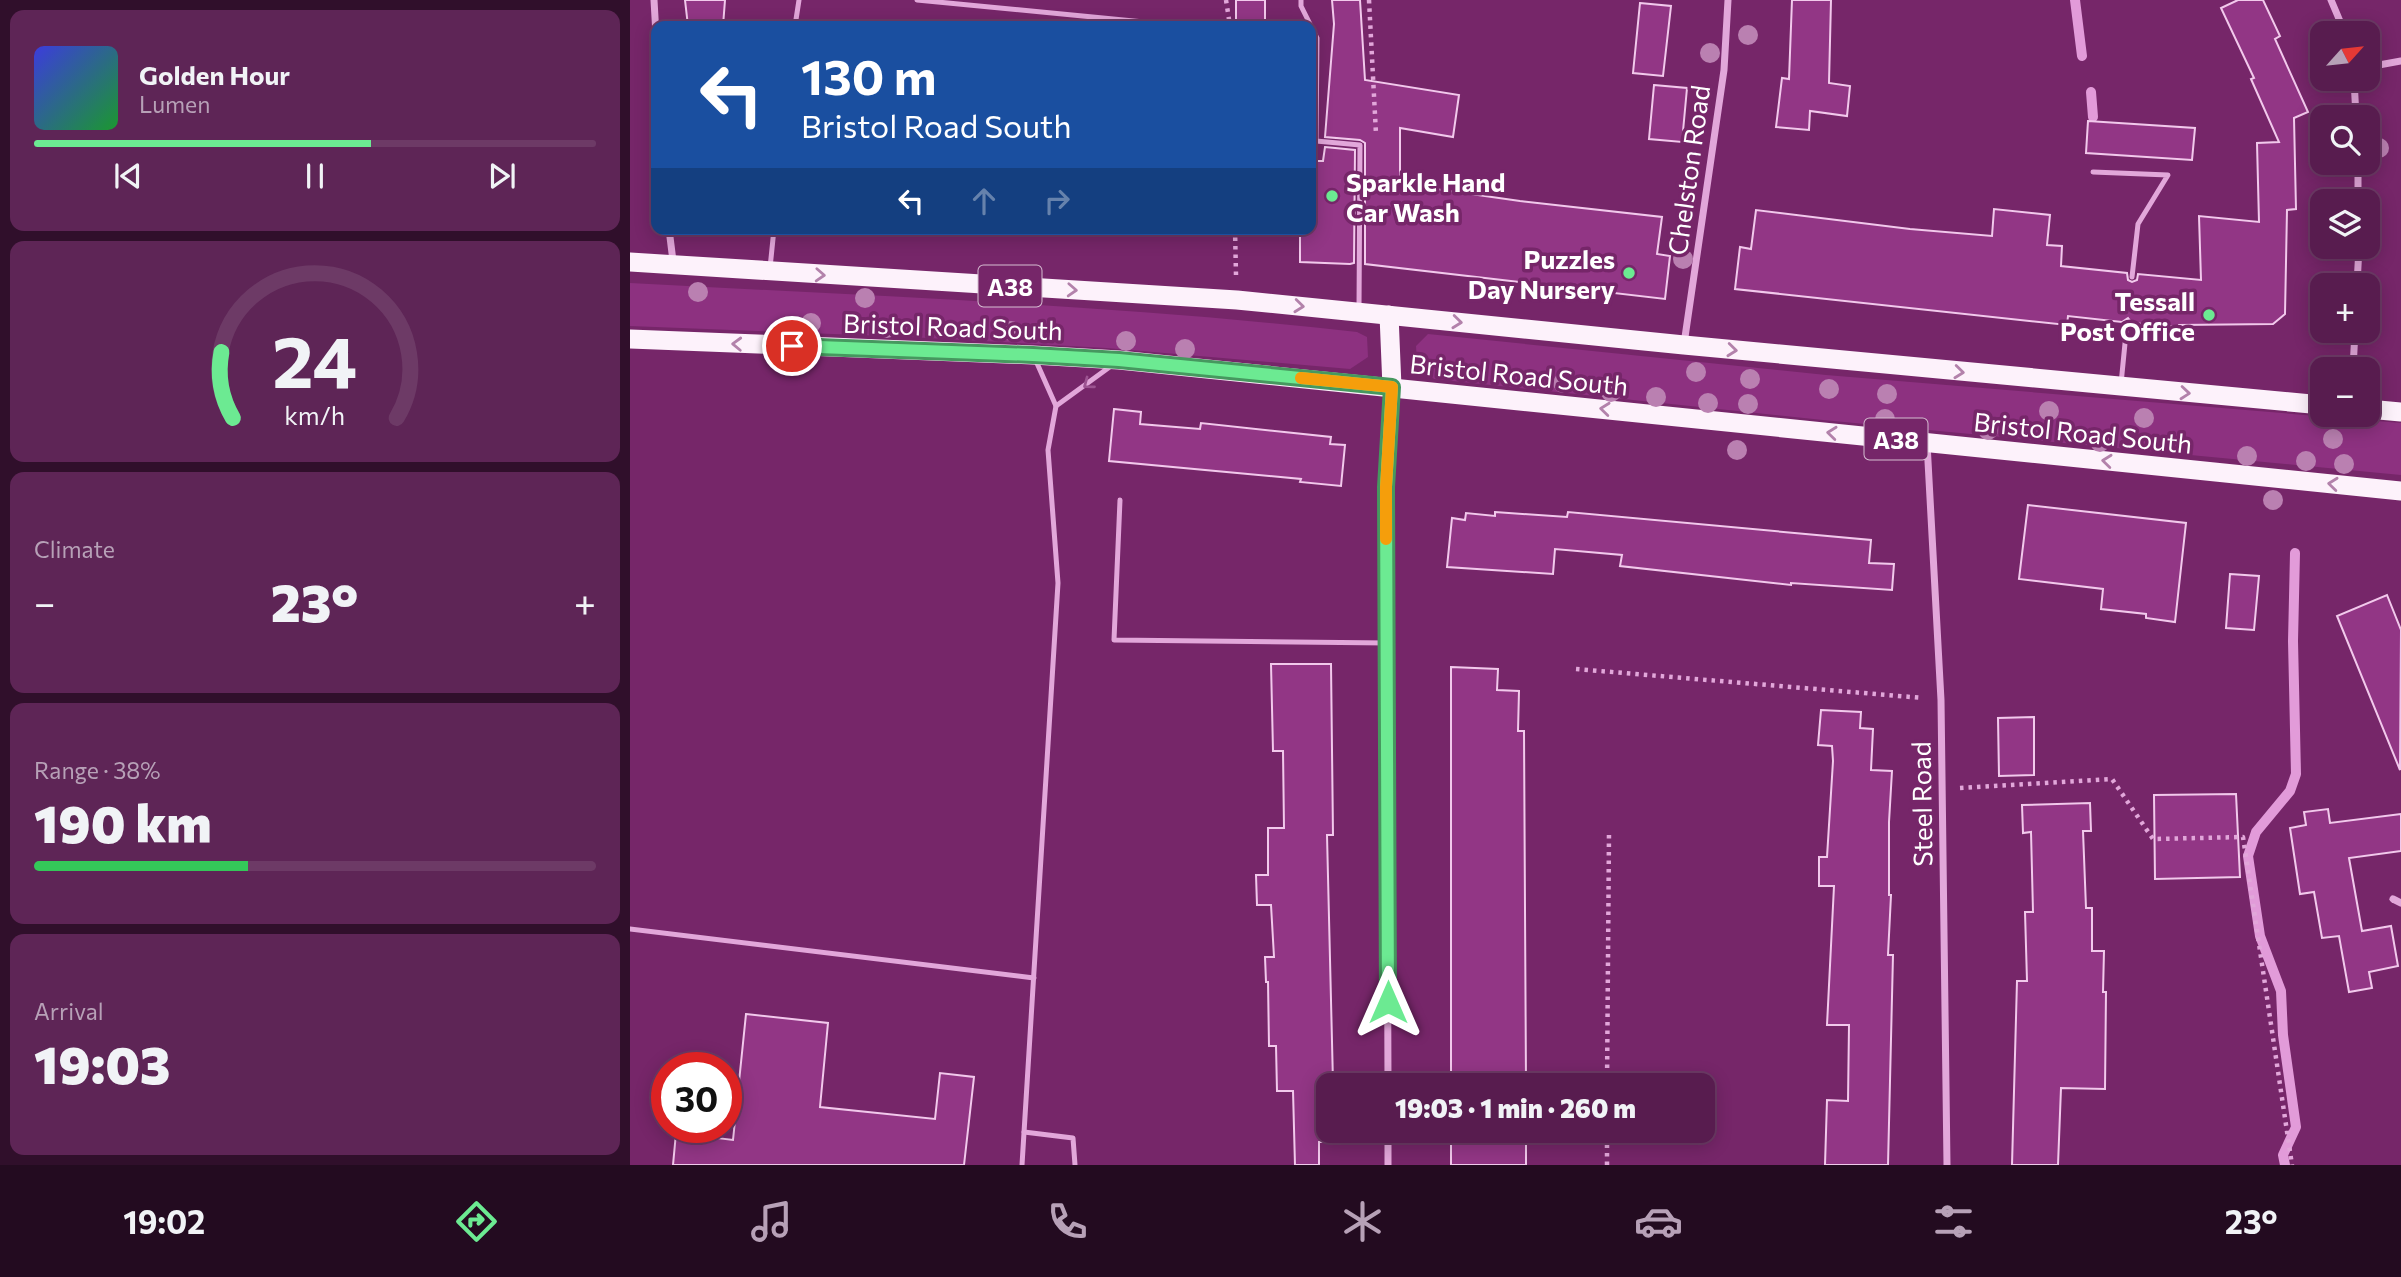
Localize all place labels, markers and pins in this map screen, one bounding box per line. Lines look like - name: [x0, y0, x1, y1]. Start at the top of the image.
- place label: Sparkle Hand Car Wash: [1346, 166, 1506, 227]
- marker: Sparkle Hand Car Wash: [1324, 188, 1340, 204]
- place label: Puzzles Day Nursery: [1468, 243, 1615, 304]
- marker: Puzzles Day Nursery: [1621, 265, 1637, 281]
- place label: Tessall Post Office: [2060, 285, 2195, 346]
- marker: Tessall Post Office: [2201, 307, 2217, 323]
- pin: [762, 316, 822, 376]

